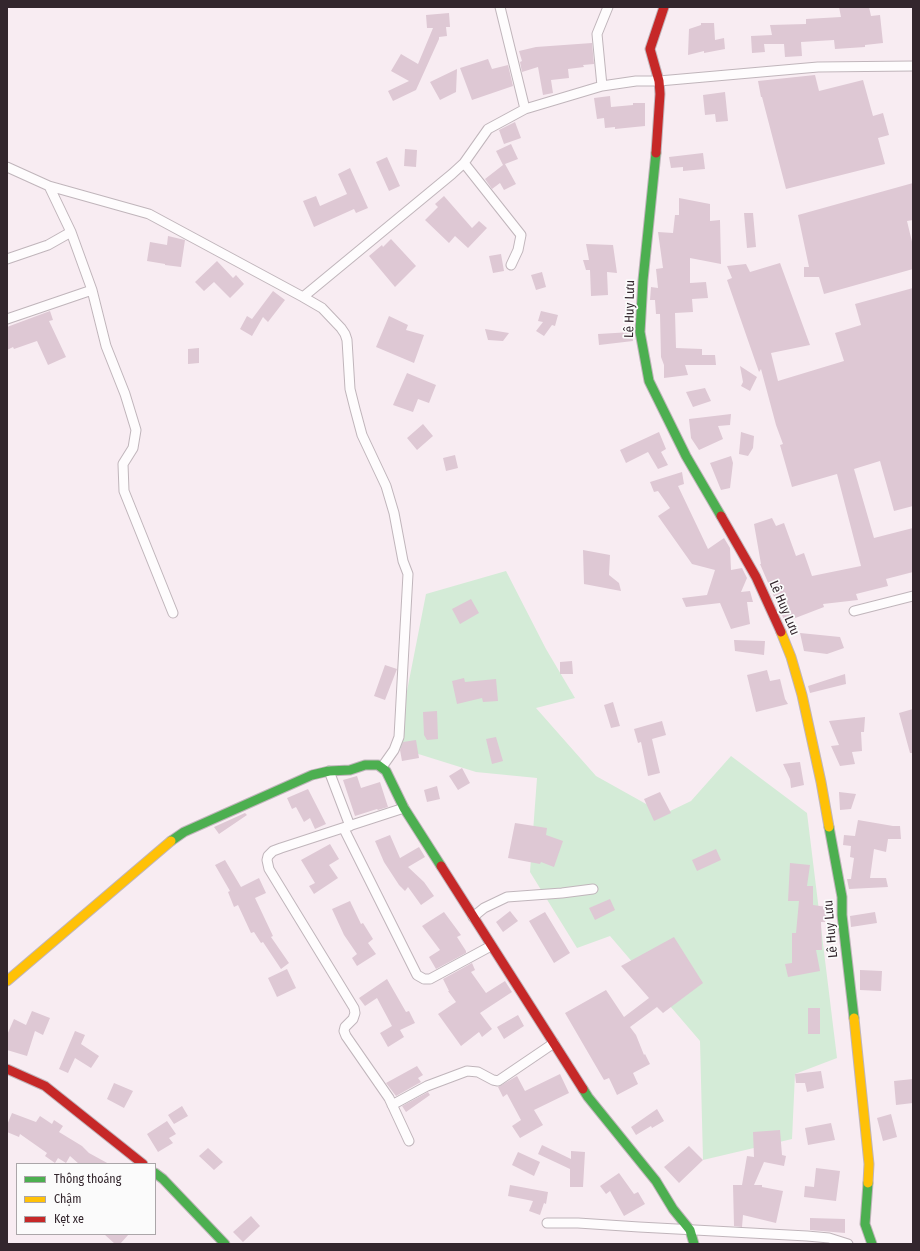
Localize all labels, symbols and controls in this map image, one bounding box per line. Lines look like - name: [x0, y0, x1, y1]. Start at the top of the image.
- street label: Lê Huy Lưu: [622, 280, 638, 338]
- street label: Lê Huy Lưu: [765, 578, 803, 638]
- street label: Lê Huy Lưu: [821, 899, 841, 959]
- legend: [16, 1163, 156, 1235]
- text: Thông thoáng: [54, 1172, 121, 1186]
- text: Chậm: [54, 1192, 81, 1206]
- text: Kẹt xe: [54, 1212, 84, 1226]

